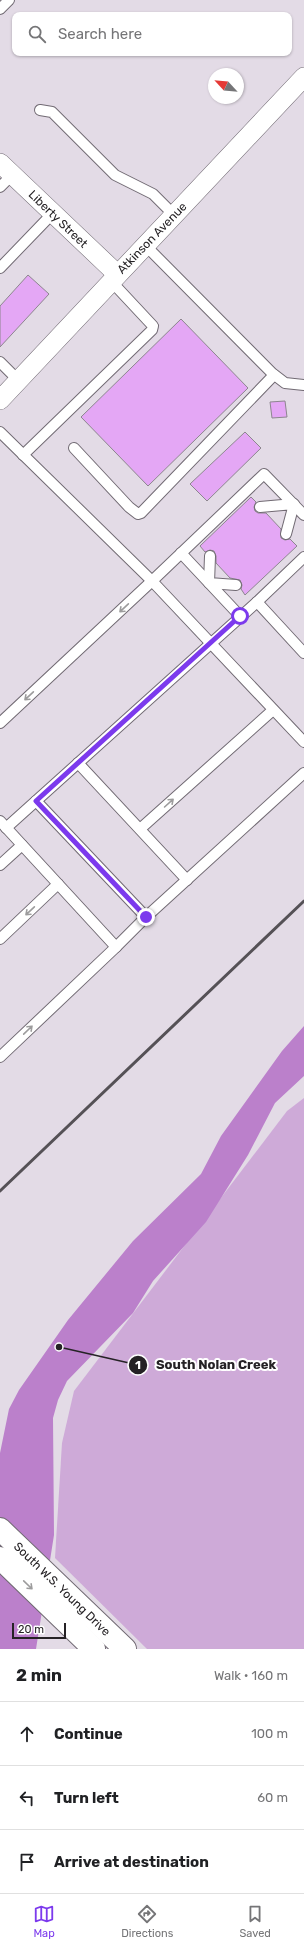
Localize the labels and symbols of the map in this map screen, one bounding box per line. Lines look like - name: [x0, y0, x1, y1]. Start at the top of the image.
- north arrow: [208, 68, 244, 104]
- street label: Liberty Street: [26, 187, 91, 251]
- street label: Atkinson Avenue: [114, 199, 190, 277]
- one-way arrow: [119, 603, 129, 613]
- route start: [231, 607, 249, 625]
- one-way arrow: [24, 692, 34, 701]
- one-way arrow: [164, 798, 174, 807]
- one-way arrow: [25, 906, 35, 916]
- route end: [137, 908, 155, 926]
- one-way arrow: [23, 1025, 33, 1035]
- callout: South Nolan Creek: [128, 1352, 284, 1377]
- text: South Nolan Creek: [156, 1357, 276, 1372]
- text: 1: [135, 1358, 141, 1372]
- street label: South W.S. Young Drive: [11, 1539, 113, 1639]
- one-way arrow: [23, 1580, 33, 1590]
- scale bar: [12, 1621, 66, 1640]

